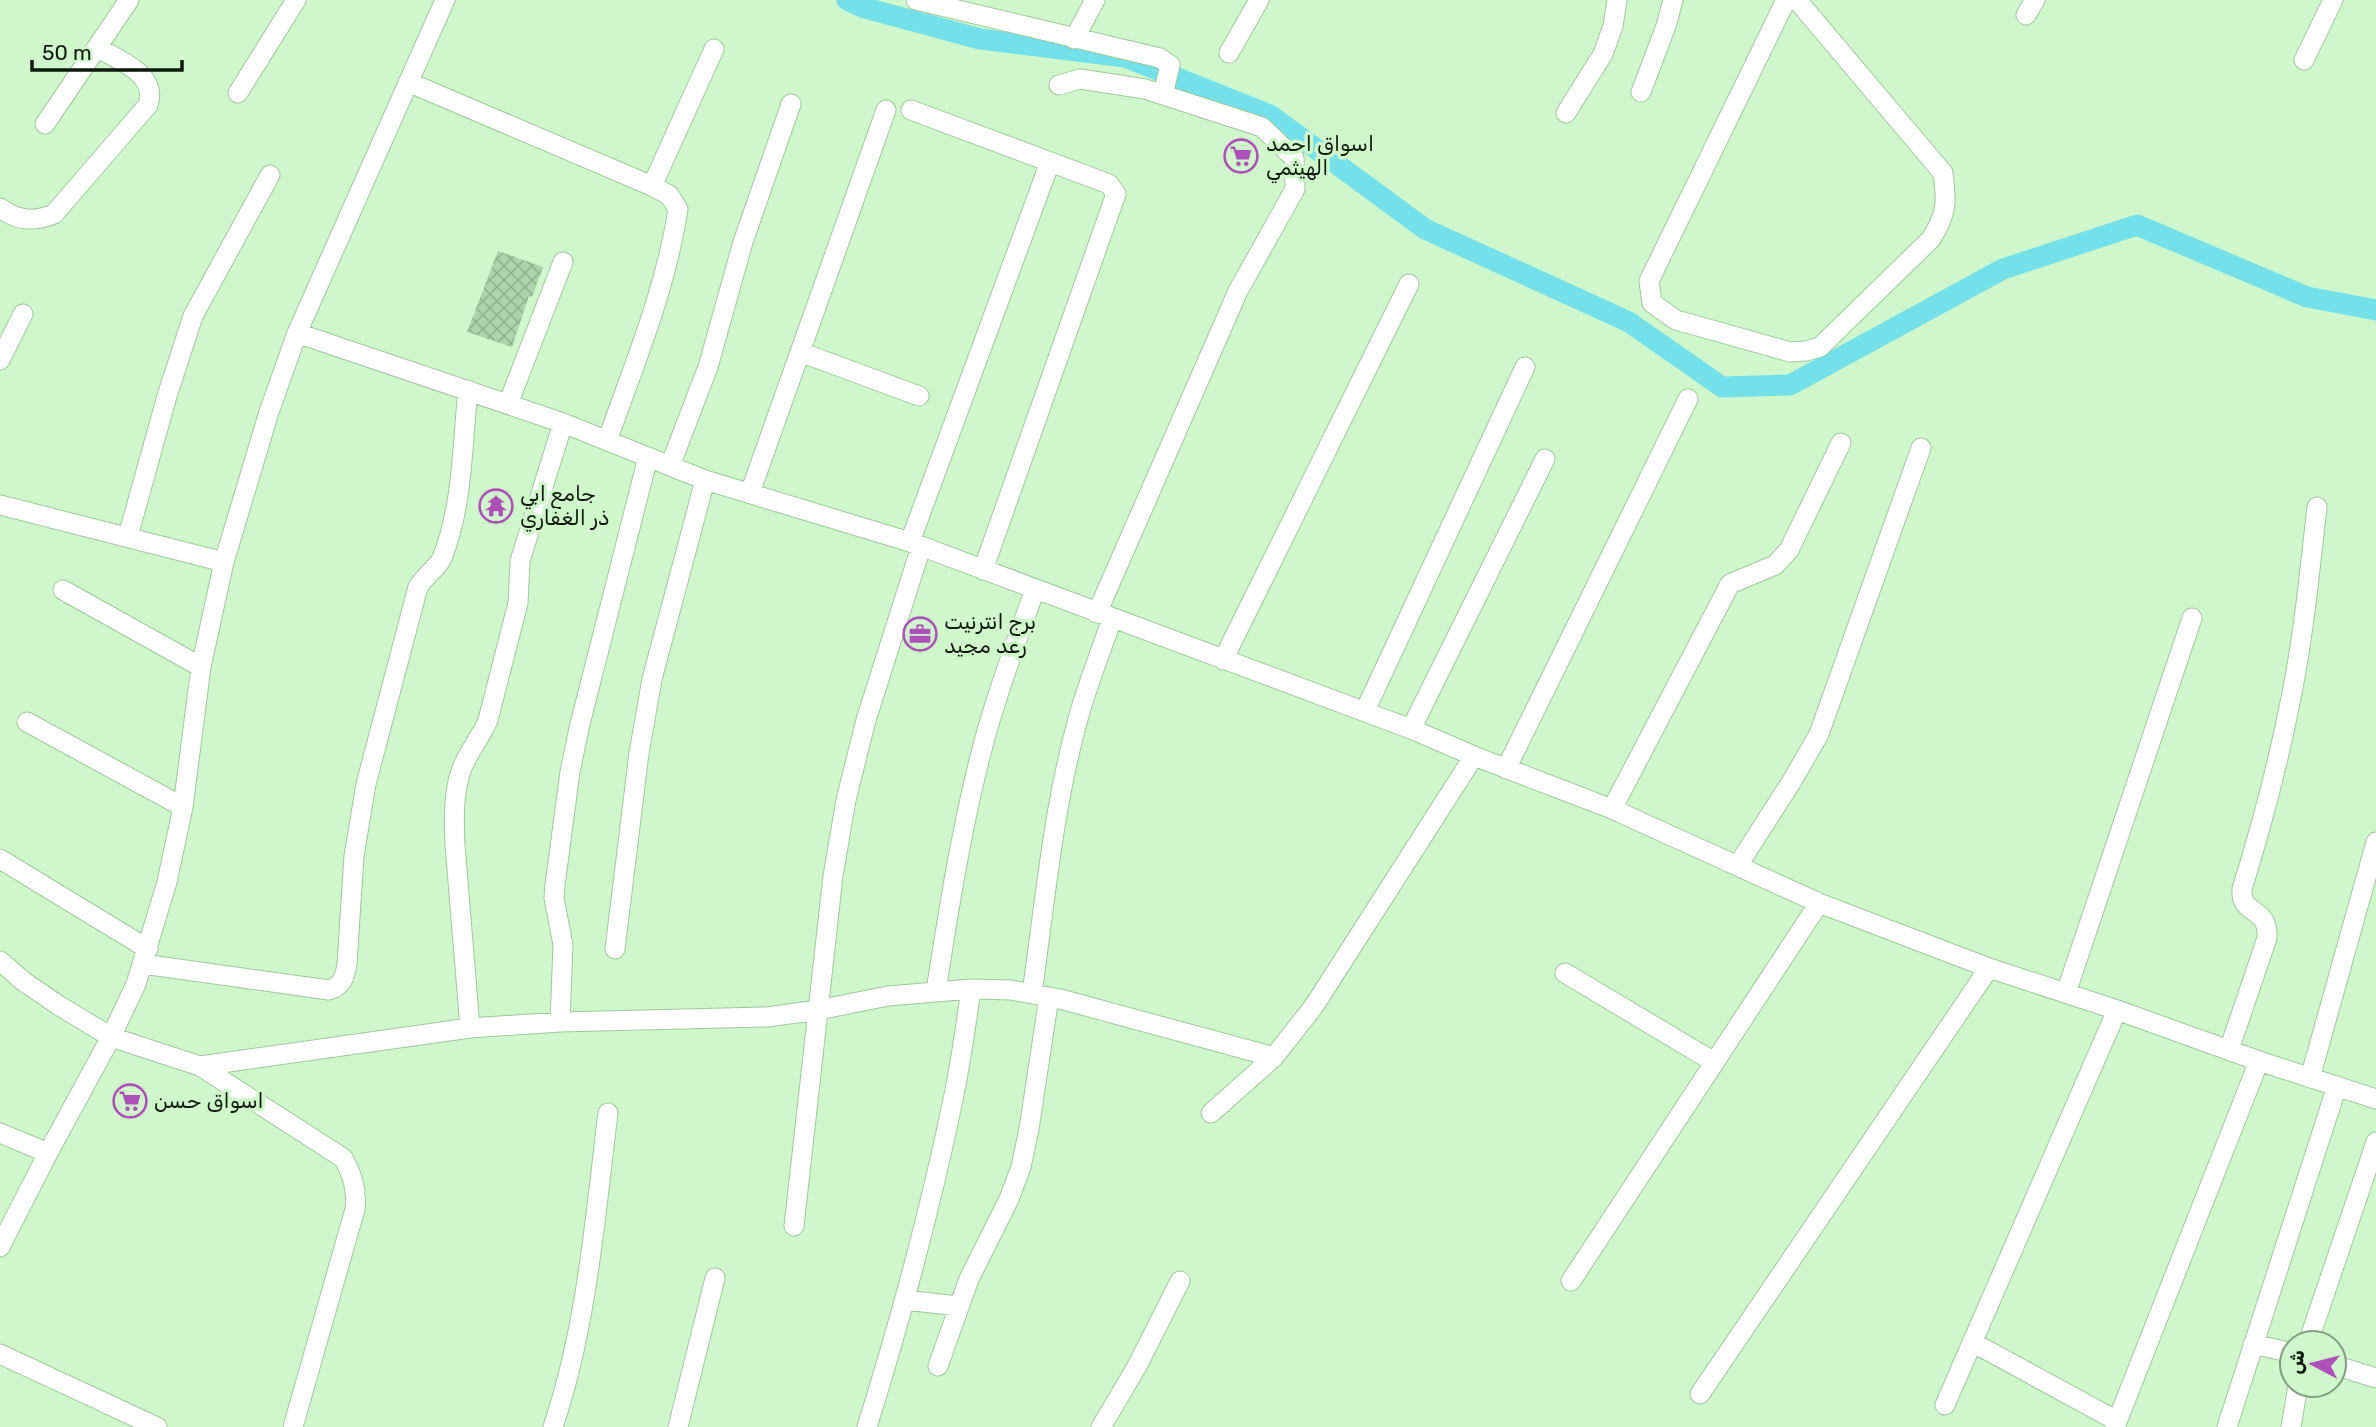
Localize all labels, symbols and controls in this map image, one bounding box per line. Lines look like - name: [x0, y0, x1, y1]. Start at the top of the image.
- scale bar: [32, 28, 182, 72]
- text: 50 m: [42, 40, 92, 65]
- place label: اسواق احمد الهيثمي: [1266, 131, 1374, 184]
- supermarket icon: اسواق احمد الهيثمي: [1222, 137, 1260, 175]
- place label: جامع ابي ذر الغفاري: [520, 481, 610, 532]
- temple icon: جامع ابي ذر الغفاري: [477, 487, 515, 525]
- place label: برج انترنيت رعد مجيد: [944, 609, 1036, 658]
- office icon: برج انترنيت رعد مجيد: [901, 615, 939, 653]
- supermarket icon: اسواق حسن: [111, 1082, 149, 1120]
- place label: اسواق حسن: [154, 1088, 264, 1113]
- north arrow: [2278, 1329, 2348, 1399]
- text: ش: [2284, 1349, 2310, 1375]

